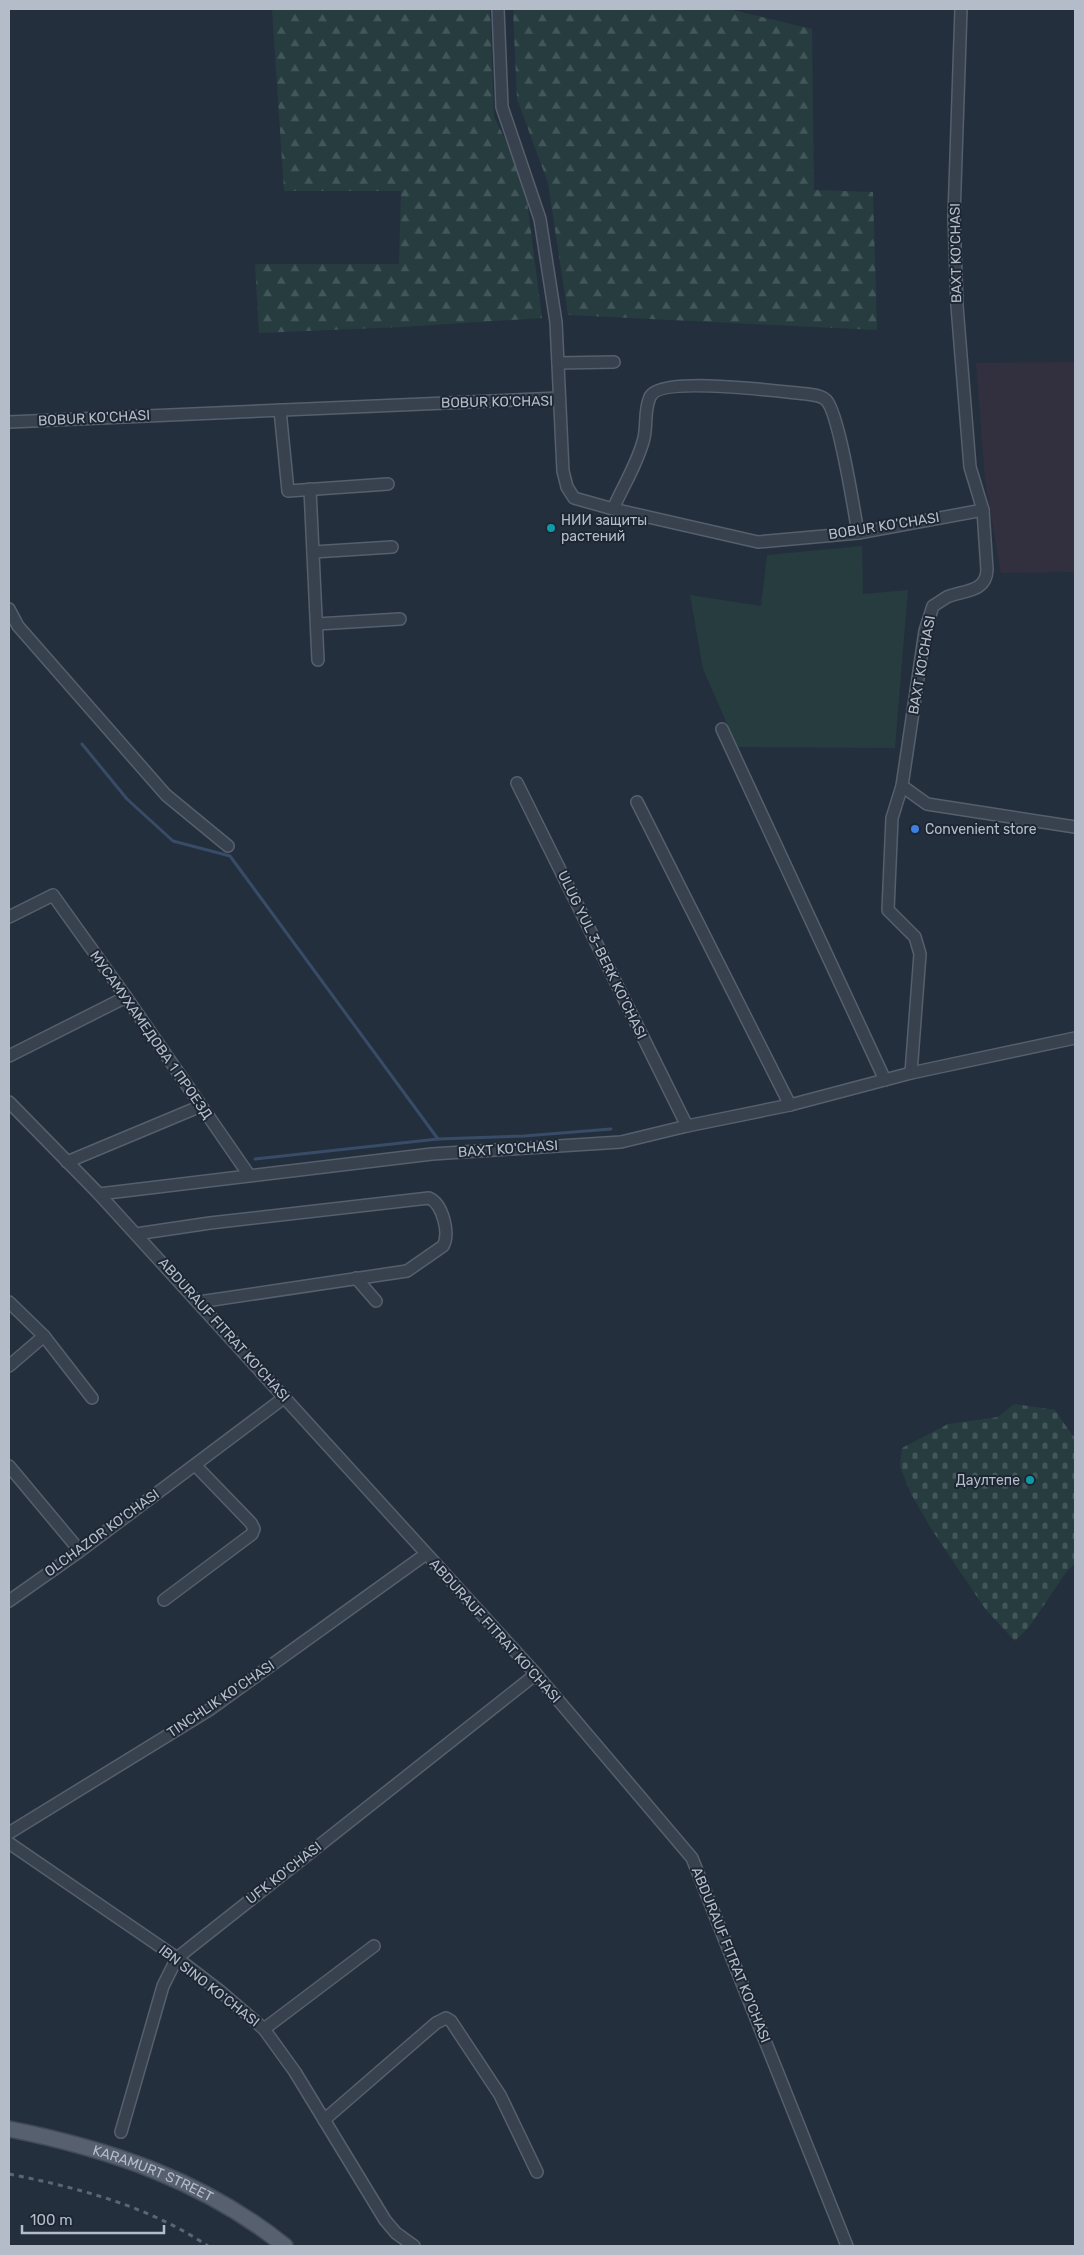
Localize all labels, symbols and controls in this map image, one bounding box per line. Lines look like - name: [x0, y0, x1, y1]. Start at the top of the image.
- street label: BAXT KO'CHASI: [947, 203, 965, 303]
- street label: BOBUR KO'CHASI: [441, 393, 553, 411]
- street label: BOBUR KO'CHASI: [38, 407, 150, 429]
- street label: BOBUR KO'CHASI: [827, 509, 941, 543]
- place label: НИИ защиты растений: [561, 512, 647, 545]
- marker: НИИ защиты растений: [545, 522, 557, 534]
- street label: BAXT KO'CHASI: [905, 614, 939, 716]
- place label: Convenient store: [925, 821, 1037, 838]
- marker: Convenient store: [909, 823, 921, 835]
- street label: ULUG YUL 3-BERK KO'CHASI: [554, 868, 650, 1042]
- street label: МУСАМУХАМЕДОВА 1 ПРОЕЗД: [86, 948, 216, 1123]
- street label: BAXT KO'CHASI: [457, 1137, 559, 1161]
- street label: ABDURAUF FITRAT KO'CHASI: [155, 1254, 293, 1406]
- place label: Даултепе: [956, 1472, 1020, 1489]
- marker: Даултепе: [1024, 1474, 1036, 1486]
- street label: OLCHAZOR KO'CHASI: [41, 1486, 163, 1580]
- street label: ABDURAUF FITRAT KO'CHASI: [426, 1555, 564, 1707]
- street label: TINCHLIK KO'CHASI: [164, 1657, 278, 1741]
- street label: UFK KO'CHASI: [243, 1838, 325, 1908]
- street label: ABDURAUF FITRAT KO'CHASI: [688, 1865, 774, 2045]
- street label: IBN SINO KO'CHASI: [155, 1941, 263, 2031]
- street label: KARAMURT STREET: [91, 2141, 216, 2205]
- scale bar: [22, 2202, 165, 2234]
- text: 100 m: [30, 2211, 72, 2229]

